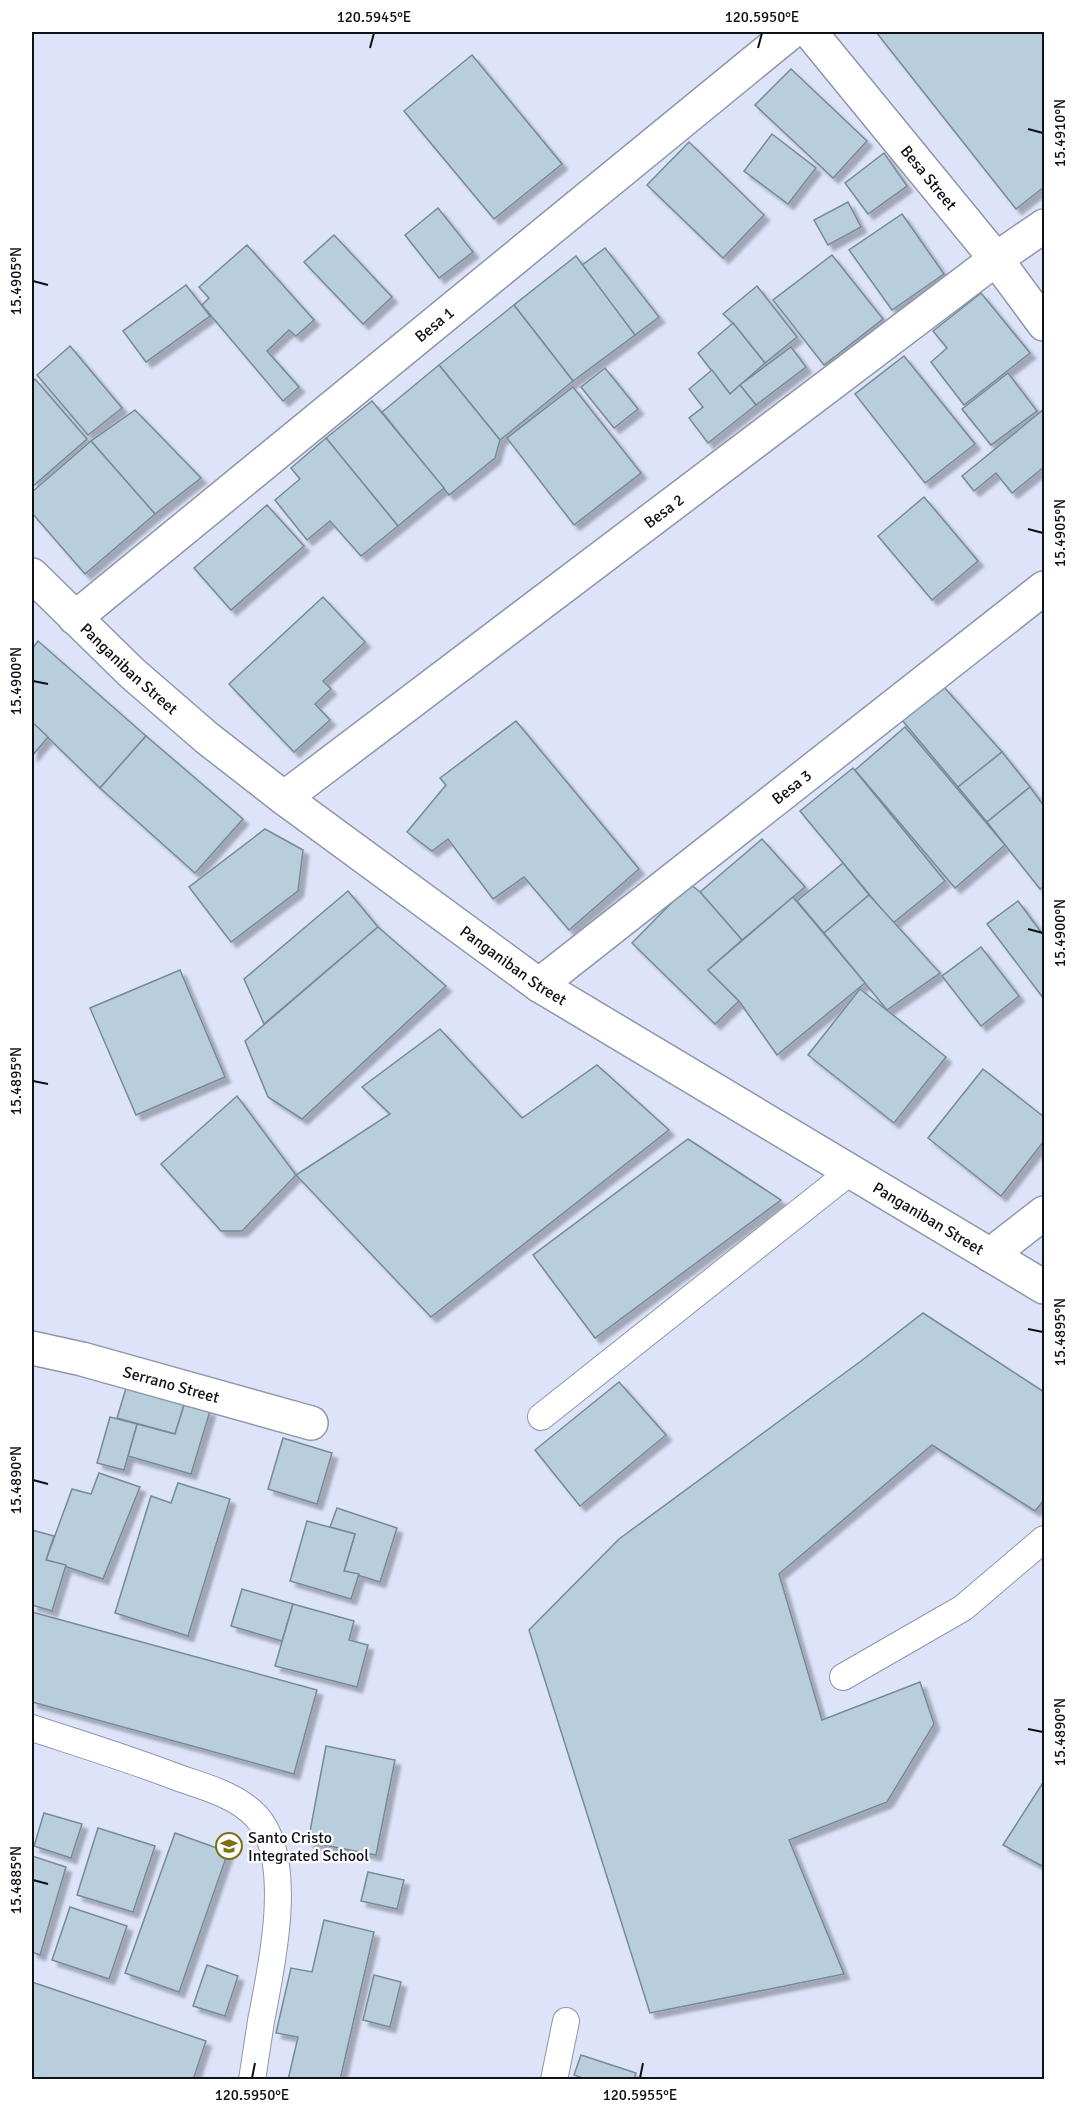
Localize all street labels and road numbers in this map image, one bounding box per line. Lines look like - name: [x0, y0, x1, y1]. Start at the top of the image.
- street label: Besa Street: [896, 142, 961, 215]
- street label: Besa 1: [411, 303, 458, 347]
- street label: Besa 2: [640, 490, 688, 533]
- street label: Panganiban Street: [76, 619, 182, 719]
- street label: Besa 3: [768, 766, 816, 809]
- street label: Panganiban Street: [456, 922, 570, 1010]
- street label: Panganiban Street: [869, 1178, 988, 1260]
- street label: Serrano Street: [121, 1362, 222, 1408]

